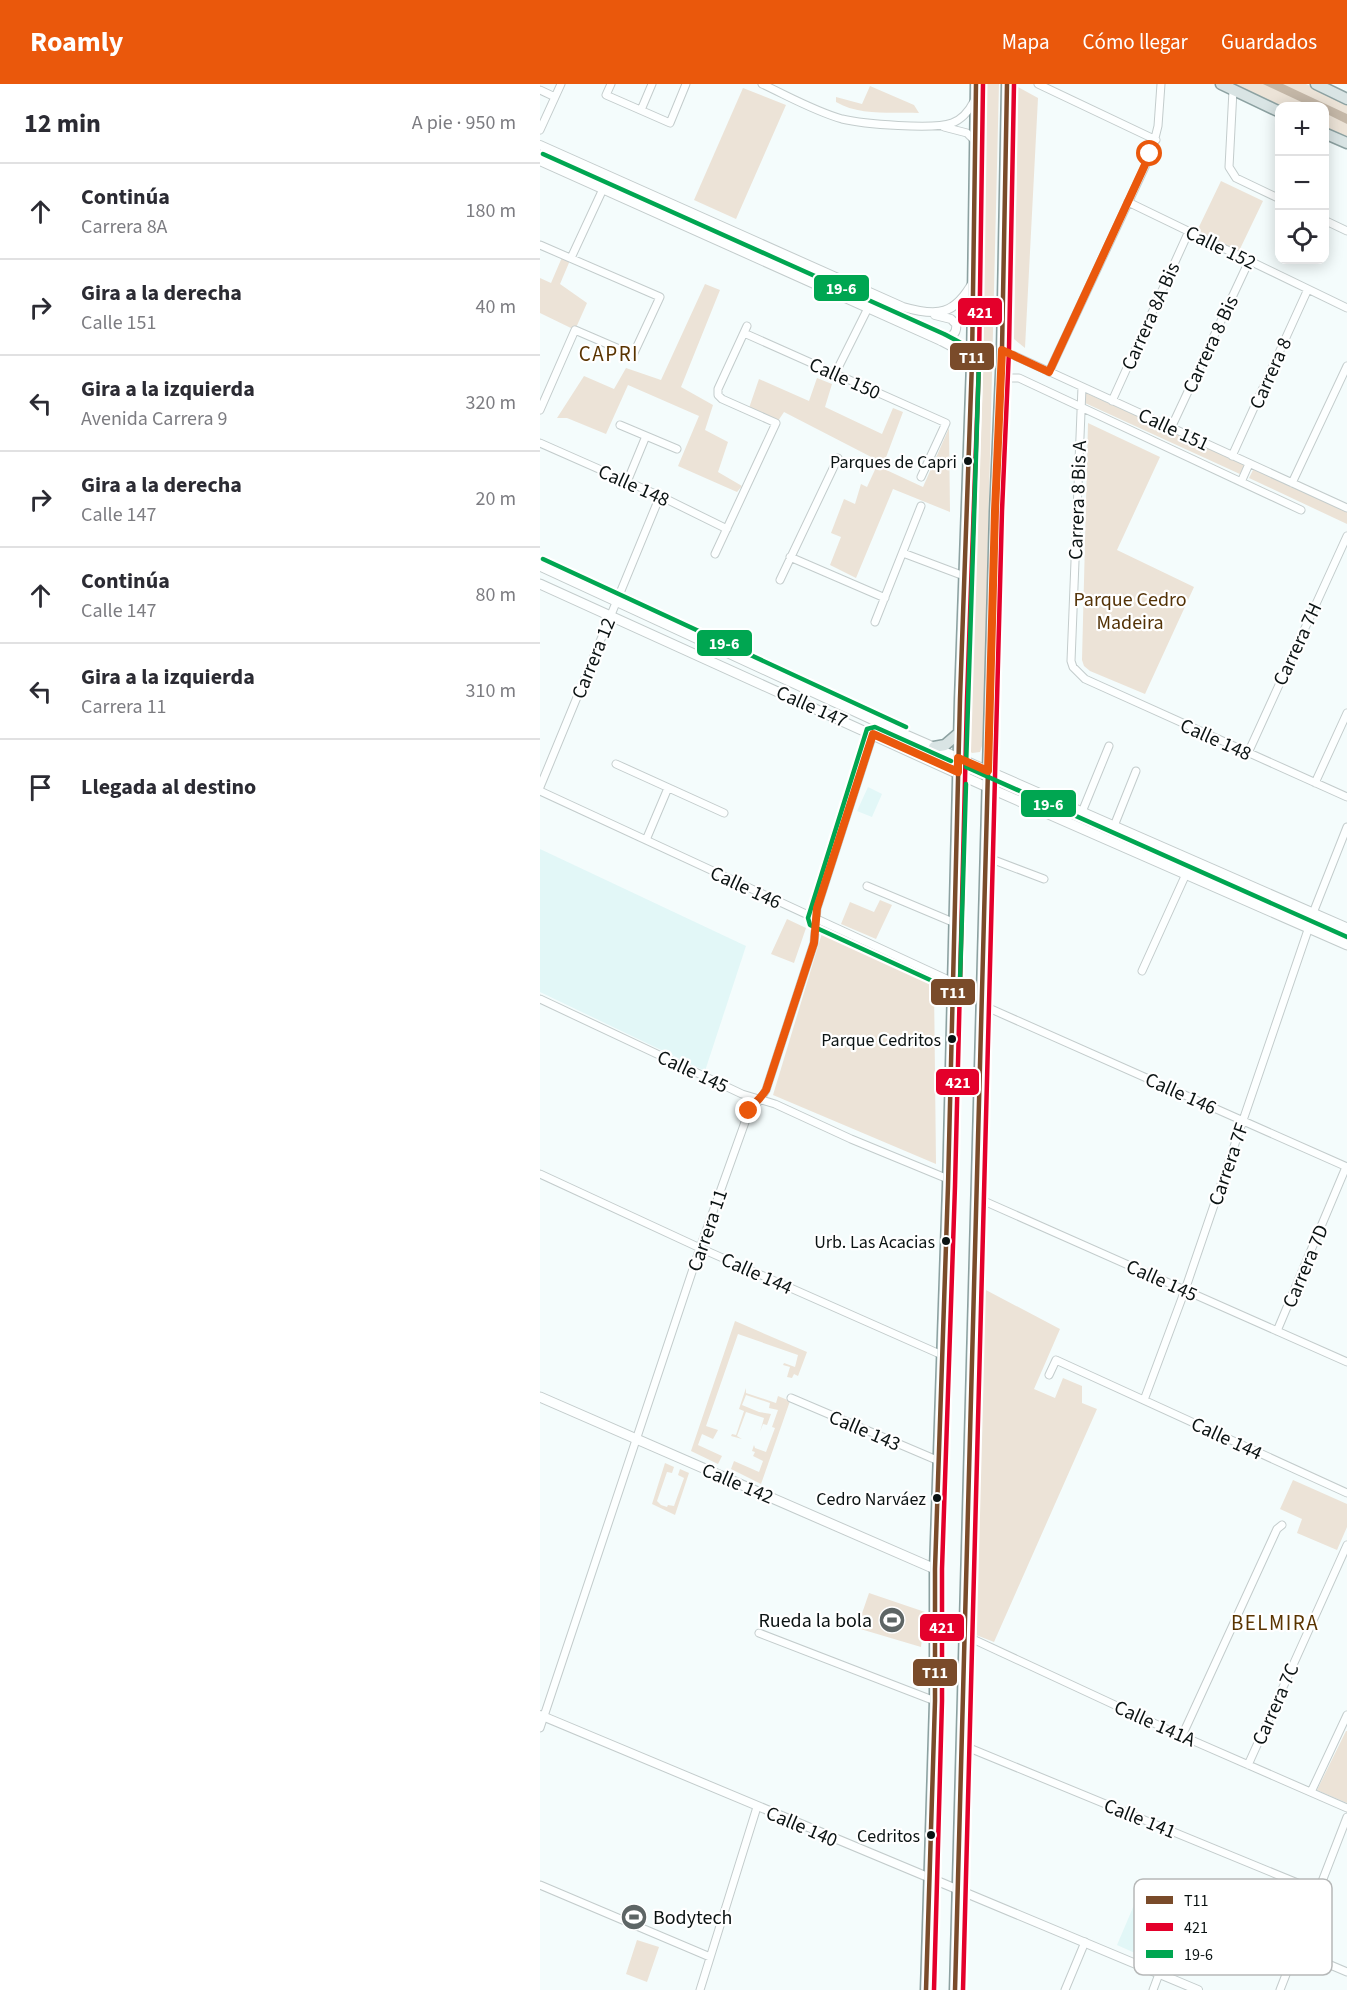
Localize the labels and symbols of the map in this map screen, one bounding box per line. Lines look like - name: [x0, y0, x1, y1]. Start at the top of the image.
- route start: [1136, 140, 1162, 166]
- street label: Calle 152: [1181, 219, 1261, 277]
- street label: Carrera 8A Bis: [1115, 258, 1187, 375]
- line badge: 19-6: [813, 274, 870, 302]
- text: 19-6: [826, 278, 856, 300]
- street label: Carrera 8 Bis: [1176, 291, 1246, 398]
- line badge: 421: [957, 297, 1003, 326]
- text: 421: [967, 302, 993, 324]
- street label: Carrera 8: [1243, 333, 1299, 414]
- district label: CAPRI: [579, 339, 639, 369]
- line badge: T11: [949, 342, 995, 371]
- text: T11: [959, 347, 985, 369]
- street label: Calle 150: [804, 351, 885, 407]
- street label: Calle 151: [1133, 401, 1214, 459]
- street label: Carrera 8 Bis A: [1062, 440, 1094, 560]
- place label: Parques de Capri: [830, 450, 957, 475]
- marker: Parques de Capri: [962, 455, 974, 467]
- street label: Calle 148: [593, 458, 674, 514]
- park label: Parque Cedro Madeira: [1073, 586, 1187, 637]
- street label: Carrera 7H: [1266, 598, 1329, 691]
- street label: Carrera 12: [565, 613, 623, 703]
- line badge: 19-6: [696, 629, 753, 657]
- text: 19-6: [709, 633, 739, 655]
- street label: Calle 147: [771, 679, 852, 735]
- street label: Calle 148: [1175, 712, 1256, 768]
- line badge: 19-6: [1020, 789, 1077, 818]
- text: 19-6: [1033, 794, 1063, 816]
- street label: Calle 146: [705, 859, 786, 917]
- line badge: T11: [930, 978, 976, 1006]
- text: T11: [940, 982, 966, 1004]
- place label: Parque Cedritos: [821, 1028, 941, 1053]
- marker: Parque Cedritos: [946, 1033, 958, 1045]
- street label: Calle 145: [652, 1043, 733, 1101]
- street label: Calle 146: [1140, 1066, 1221, 1122]
- line badge: 421: [935, 1068, 980, 1096]
- text: 421: [945, 1072, 971, 1094]
- route end: [735, 1097, 761, 1123]
- street label: Carrera 7F: [1202, 1119, 1256, 1209]
- street label: Carrera 11: [681, 1185, 735, 1275]
- street label: Carrera 7D: [1276, 1220, 1336, 1312]
- place label: Urb. Las Acacias: [814, 1230, 935, 1255]
- marker: Urb. Las Acacias: [940, 1235, 952, 1247]
- street label: Calle 144: [716, 1246, 797, 1302]
- street label: Calle 145: [1121, 1253, 1202, 1309]
- street label: Calle 143: [824, 1403, 905, 1459]
- street label: Calle 144: [1186, 1410, 1267, 1468]
- street label: Calle 142: [697, 1456, 778, 1512]
- place label: Cedro Narváez: [816, 1487, 926, 1512]
- marker: Cedro Narváez: [931, 1492, 943, 1504]
- sports icon: Rueda la bola: [877, 1605, 907, 1635]
- place label: Rueda la bola: [758, 1607, 872, 1635]
- district label: BELMIRA: [1231, 1608, 1319, 1638]
- line badge: 421: [919, 1613, 965, 1642]
- text: 421: [929, 1617, 955, 1639]
- line badge: T11: [912, 1658, 958, 1687]
- street label: Carrera 7C: [1245, 1659, 1306, 1750]
- text: T11: [922, 1662, 948, 1684]
- street label: Calle 141A: [1109, 1694, 1200, 1754]
- street label: Calle 141: [1099, 1792, 1180, 1846]
- street label: Calle 140: [761, 1799, 842, 1855]
- place label: Cedritos: [857, 1824, 920, 1849]
- marker: Cedritos: [925, 1829, 937, 1841]
- legend: [1134, 1879, 1332, 1975]
- text: T11: [1184, 1890, 1209, 1912]
- sports icon: Bodytech: [619, 1902, 649, 1932]
- place label: Bodytech: [653, 1904, 732, 1932]
- text: 421: [1184, 1917, 1208, 1939]
- text: 19-6: [1184, 1944, 1213, 1966]

